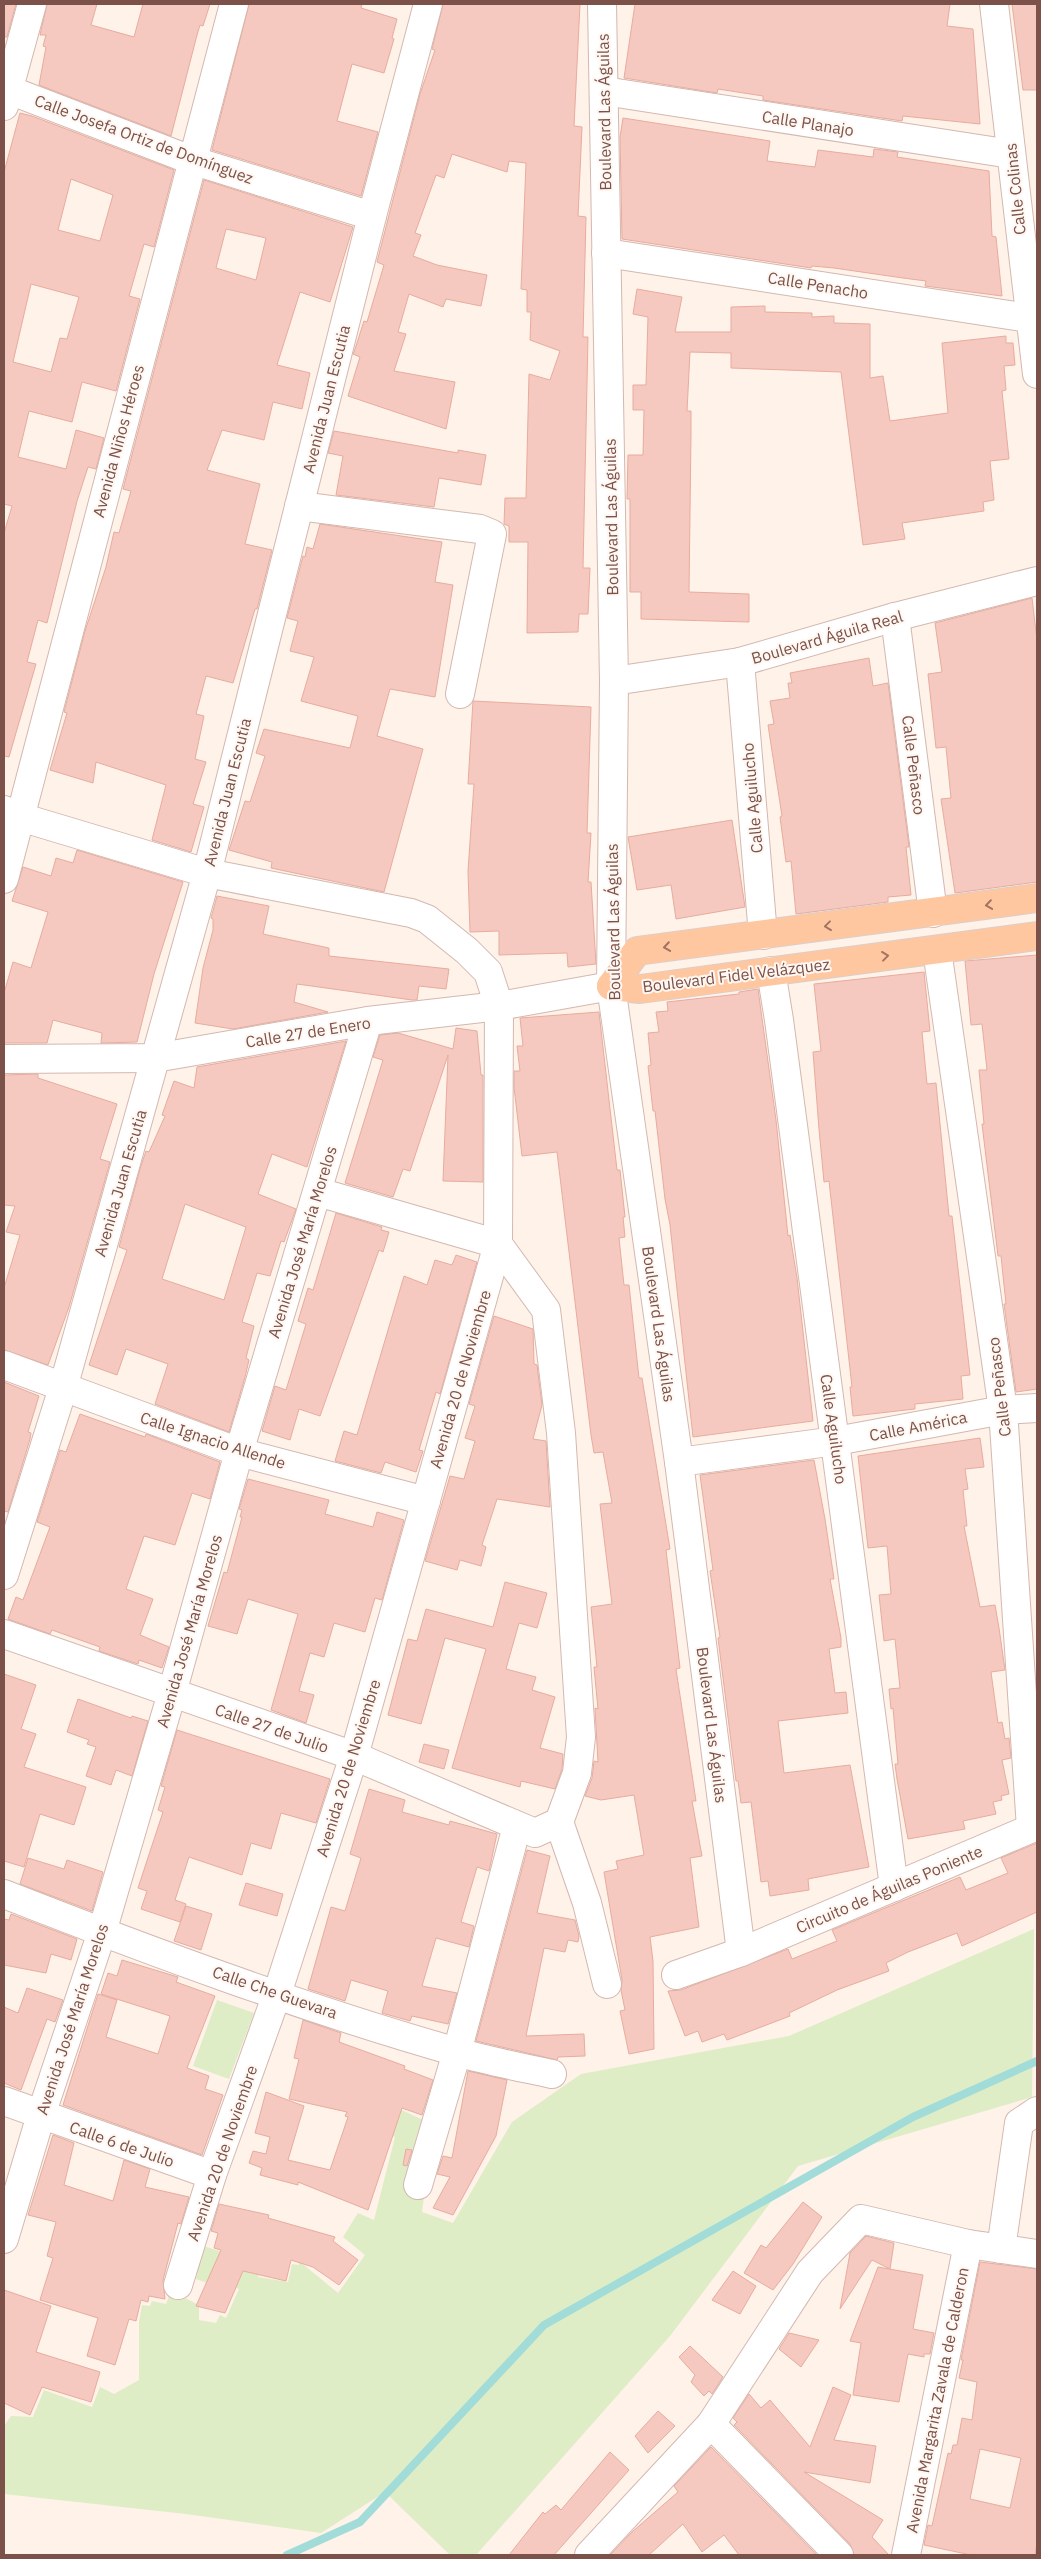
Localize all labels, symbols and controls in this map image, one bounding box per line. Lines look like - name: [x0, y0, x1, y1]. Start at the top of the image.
- street label: Boulevard Las Águilas: [592, 33, 615, 191]
- street label: Calle Josefa Ortiz de Domínguez: [32, 90, 256, 188]
- street label: Calle Planajo: [761, 106, 855, 140]
- street label: Calle Colinas: [1000, 142, 1030, 236]
- street label: Calle Penacho: [766, 267, 870, 303]
- street label: Avenida Juan Escutia: [298, 322, 354, 475]
- street label: Avenida Niños Héroes: [88, 362, 148, 520]
- street label: Boulevard Las Águilas: [599, 438, 622, 596]
- street label: Boulevard Águila Real: [749, 605, 905, 668]
- street label: Calle Peñasco: [898, 714, 930, 816]
- street label: Avenida Juan Escutia: [199, 715, 255, 868]
- street label: Calle Aguilucho: [737, 742, 767, 854]
- street label: Boulevard Las Águilas: [601, 843, 624, 1001]
- one-way arrow: [985, 899, 993, 910]
- one-way arrow: [824, 920, 832, 931]
- one-way arrow: [662, 942, 671, 952]
- one-way arrow: [880, 952, 889, 962]
- street label: Boulevard Fidel Velázquez: [641, 954, 831, 996]
- street label: Calle 27 de Enero: [244, 1012, 372, 1052]
- street label: Avenida Juan Escutia: [89, 1107, 151, 1259]
- street label: Avenida José María Morelos: [263, 1143, 341, 1341]
- street label: Boulevard Las Águilas: [638, 1245, 681, 1403]
- street label: Avenida 20 de Noviembre: [425, 1287, 495, 1470]
- street label: Calle Peñasco: [983, 1336, 1015, 1438]
- street label: Calle Aguilucho: [816, 1373, 852, 1485]
- street label: Calle Ignacio Allende: [138, 1407, 288, 1473]
- street label: Calle América: [867, 1407, 969, 1445]
- street label: Avenida José María Morelos: [152, 1532, 226, 1730]
- street label: Boulevard Las Águilas: [692, 1646, 732, 1804]
- street label: Avenida 20 de Noviembre: [311, 1677, 385, 1859]
- street label: Calle 27 de Julio: [212, 1699, 332, 1757]
- street label: Circuito de Águilas Poniente: [792, 1840, 986, 1937]
- street label: Avenida José María Morelos: [32, 1921, 112, 2117]
- street label: Calle Che Guevara: [210, 1961, 340, 2023]
- street label: Avenida 20 de Noviembre: [182, 2062, 262, 2244]
- street label: Calle 6 de Julio: [67, 2117, 177, 2171]
- street label: Avenida Margarita Zavala de Calderon: [901, 2265, 973, 2535]

